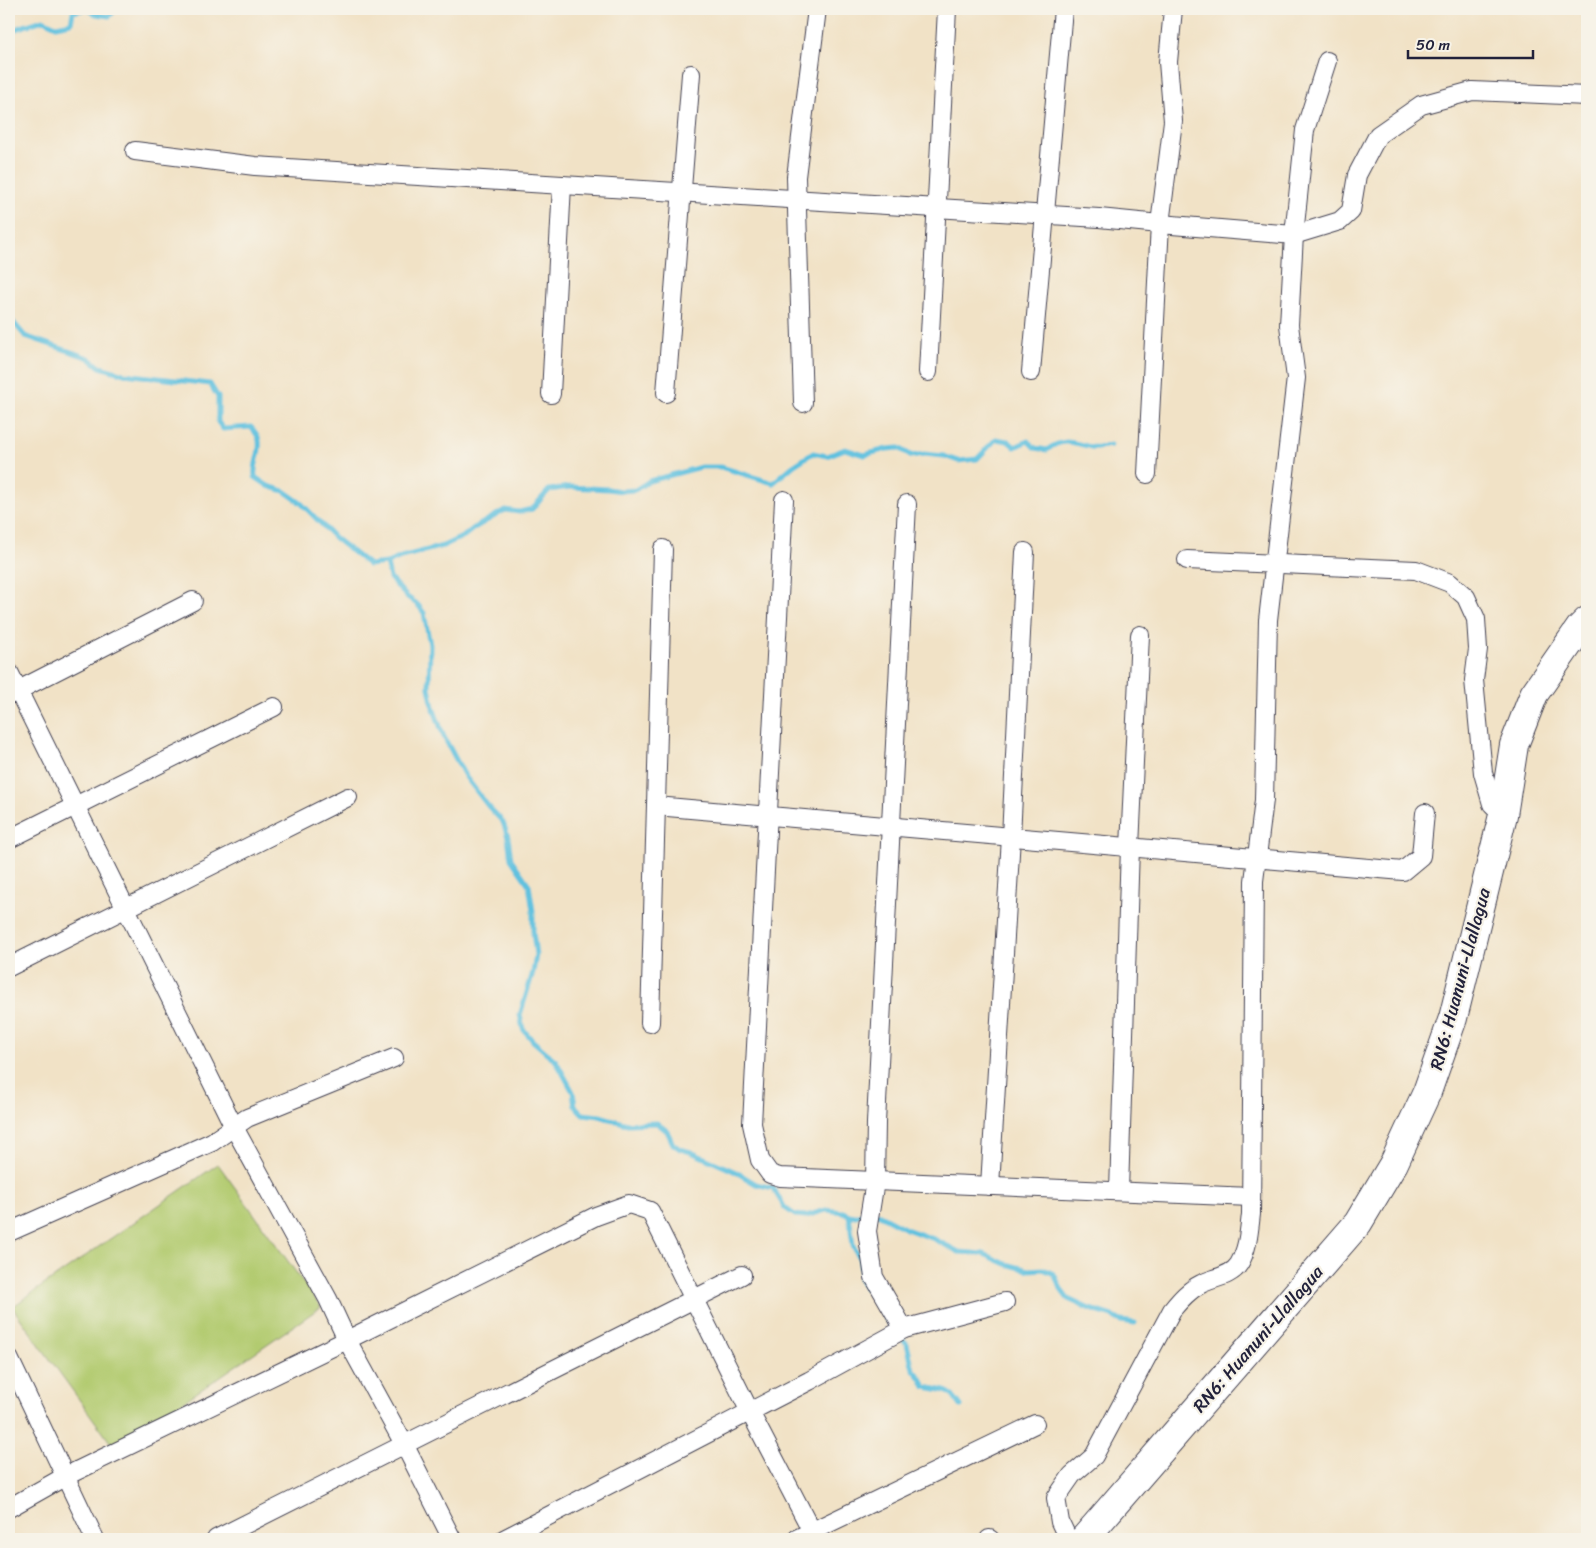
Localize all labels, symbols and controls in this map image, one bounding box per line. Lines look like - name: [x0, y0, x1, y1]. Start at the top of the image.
- scale bar: [1408, 28, 1534, 60]
- text: 50 m: [1416, 32, 1451, 58]
- street label: RN6: Huanuni-Llallagua: [1420, 883, 1500, 1074]
- street label: RN6: Huanuni-Llallagua: [1184, 1257, 1332, 1420]

